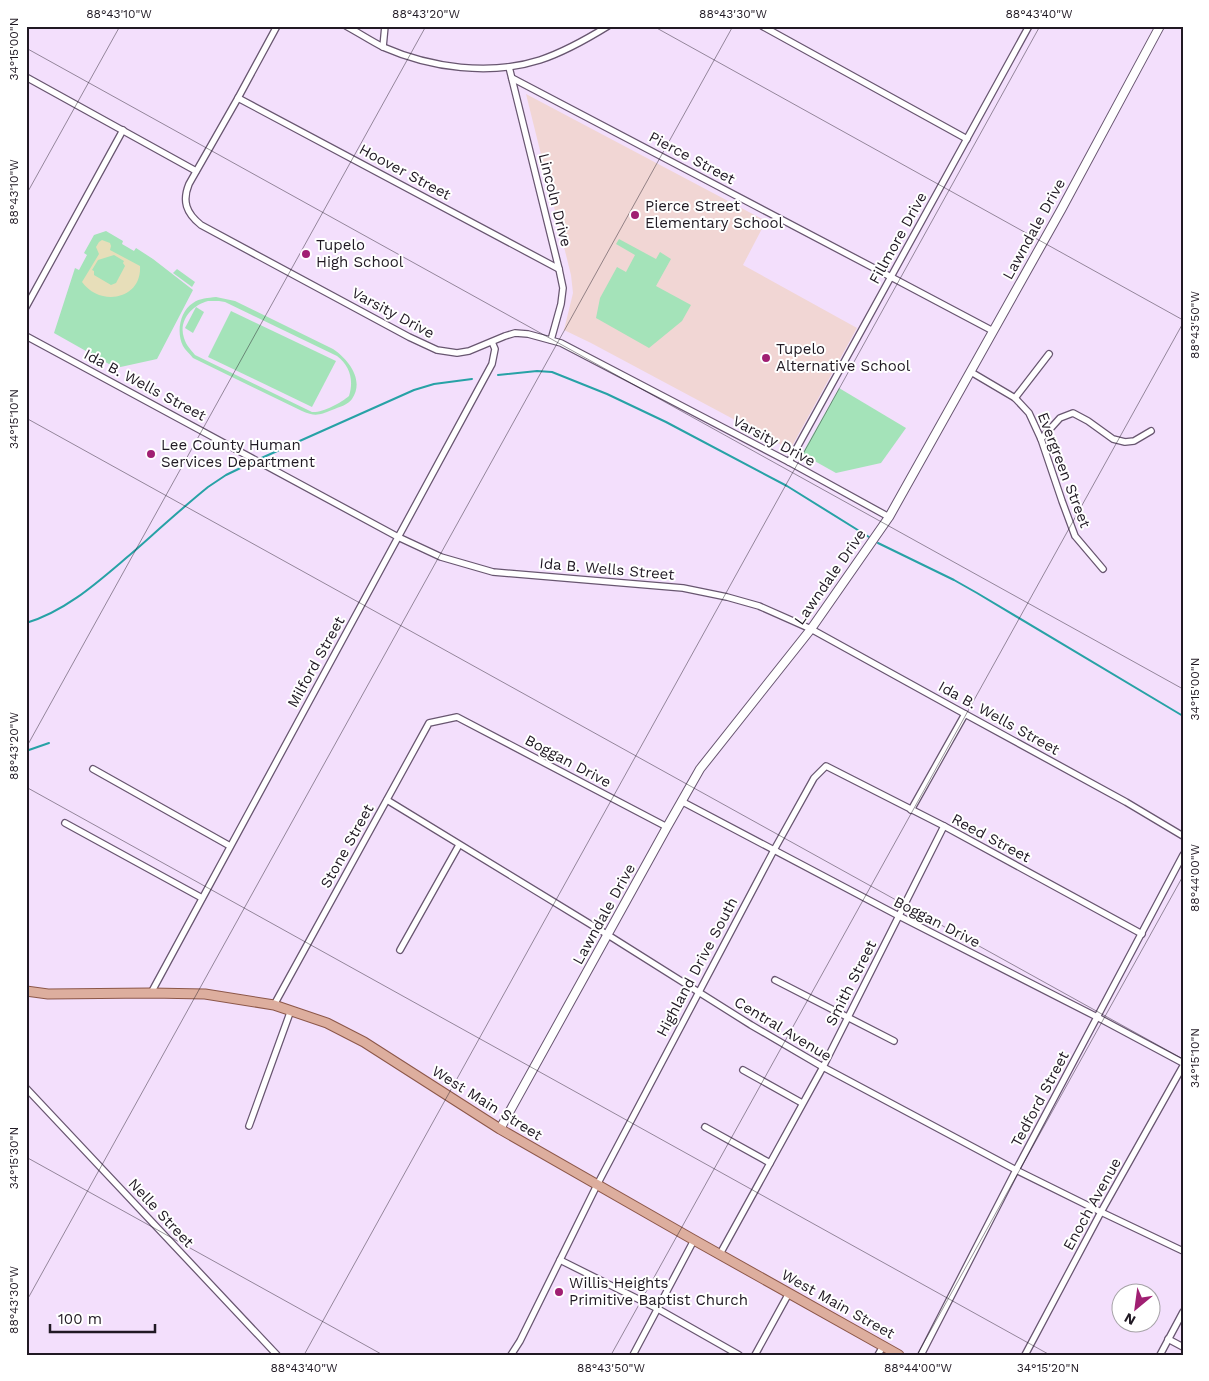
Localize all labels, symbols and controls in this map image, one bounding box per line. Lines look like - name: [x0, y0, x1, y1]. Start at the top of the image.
- text: 88°43'10"W: [86, 7, 152, 21]
- text: 88°43'20"W: [392, 7, 460, 21]
- text: 88°43'30"W: [699, 7, 767, 21]
- text: 88°43'40"W: [1005, 7, 1073, 21]
- text: 34°15'00"N: [7, 18, 21, 80]
- street label: Pierce Street: [646, 128, 739, 189]
- street label: Hoover Street: [356, 140, 455, 204]
- street label: Lincoln Drive: [535, 151, 575, 249]
- text: 88°43'10"W: [7, 159, 21, 225]
- street label: Lawndale Drive: [999, 175, 1069, 283]
- street label: Fillmore Drive: [865, 189, 931, 287]
- place label: Pierce Street Elementary School: [645, 197, 784, 232]
- marker: Pierce Street Elementary School: [629, 209, 641, 221]
- place label: Tupelo High School: [316, 236, 404, 271]
- marker: Tupelo High School: [300, 248, 312, 260]
- street label: Varsity Drive: [349, 284, 437, 342]
- text: 88°43'50"W: [1188, 291, 1202, 359]
- place label: Tupelo Alternative School: [776, 340, 911, 375]
- street label: Ida B. Wells Street: [81, 345, 210, 425]
- marker: Tupelo Alternative School: [760, 352, 772, 364]
- text: 34°15'10"N: [7, 389, 21, 449]
- street label: Evergreen Street: [1034, 410, 1095, 531]
- street label: Varsity Drive: [730, 412, 818, 470]
- place label: Lee County Human Services Department: [161, 436, 316, 471]
- marker: Lee County Human Services Department: [145, 448, 157, 460]
- street label: Lawndale Drive: [790, 526, 870, 628]
- street label: Ida B. Wells Street: [539, 554, 676, 584]
- street label: Milford Street: [283, 613, 349, 711]
- text: 34°15'00"N: [1188, 658, 1202, 720]
- street label: Ida B. Wells Street: [935, 677, 1063, 759]
- text: 88°43'20"W: [7, 712, 21, 780]
- street label: Boggan Drive: [522, 731, 614, 791]
- street label: Stone Street: [317, 800, 378, 891]
- street label: Reed Street: [948, 810, 1034, 867]
- text: 88°44'00"W: [1188, 843, 1202, 912]
- street label: Lawndale Drive: [569, 860, 639, 968]
- street label: Boggan Drive: [891, 892, 983, 952]
- street label: Highland Drive South: [653, 894, 741, 1040]
- street label: Smith Street: [822, 937, 881, 1029]
- street label: Central Avenue: [731, 993, 835, 1065]
- text: 34°15'10"N: [1188, 1028, 1202, 1088]
- street label: Tedford Street: [1007, 1047, 1073, 1150]
- street label: West Main Street: [429, 1062, 546, 1145]
- text: 34°15'30"N: [7, 1127, 21, 1189]
- street label: Enoch Avenue: [1059, 1155, 1125, 1253]
- street label: Nelle Street: [125, 1175, 198, 1252]
- street label: West Main Street: [778, 1265, 898, 1343]
- text: 88°43'30"W: [7, 1266, 21, 1334]
- place label: Willis Heights Primitive Baptist Church: [569, 1274, 748, 1309]
- north arrow: [1112, 1284, 1162, 1334]
- marker: Willis Heights Primitive Baptist Church: [553, 1286, 565, 1298]
- scale bar: [50, 1301, 155, 1333]
- text: 100 m: [58, 1310, 102, 1328]
- text: N: [1121, 1310, 1138, 1329]
- text: 88°43'40"W: [270, 1361, 338, 1375]
- text: 88°43'50"W: [577, 1361, 645, 1375]
- text: 88°44'00"W: [884, 1361, 953, 1375]
- text: 34°15'20"N: [1017, 1361, 1079, 1375]

